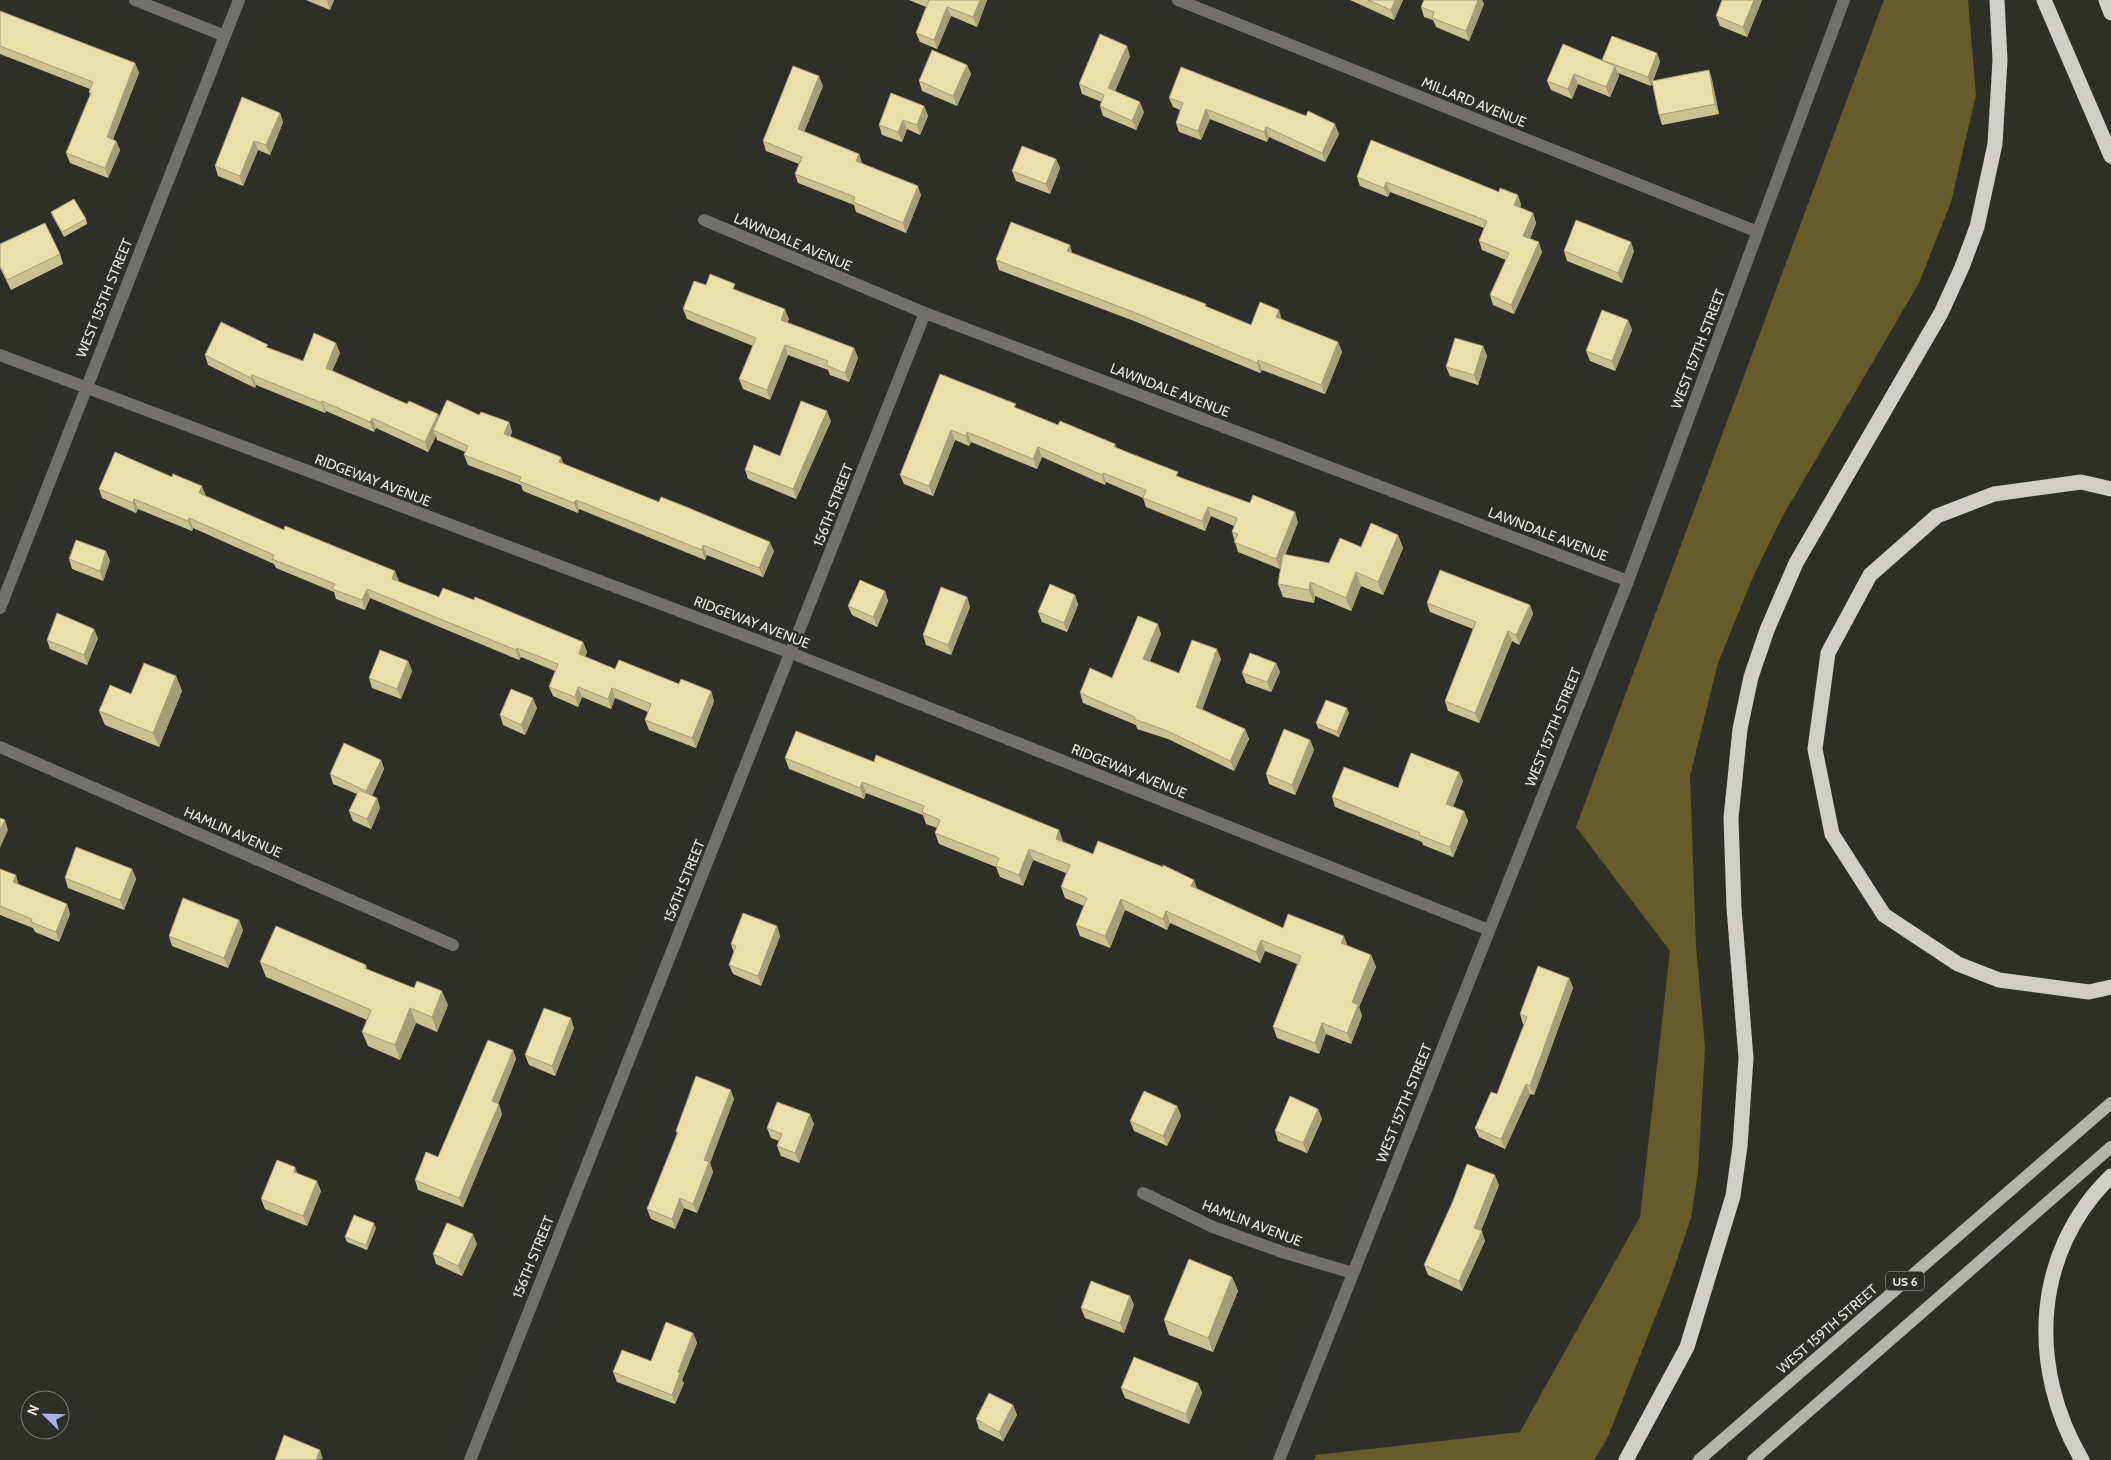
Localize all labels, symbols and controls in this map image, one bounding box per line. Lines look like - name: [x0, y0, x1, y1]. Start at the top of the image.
- street label: MILLARD AVENUE: [1419, 73, 1529, 131]
- street label: LAWNDALE AVENUE: [731, 209, 855, 275]
- street label: WEST 155TH STREET: [72, 235, 136, 360]
- street label: WEST 157TH STREET: [1667, 286, 1729, 411]
- street label: LAWNDALE AVENUE: [1108, 359, 1233, 421]
- street label: RIDGEWAY AVENUE: [312, 450, 434, 511]
- street label: 156TH STREET: [809, 461, 857, 549]
- street label: LAWNDALE AVENUE: [1486, 503, 1611, 565]
- street label: RIDGEWAY AVENUE: [691, 592, 813, 653]
- street label: WEST 157TH STREET: [1521, 664, 1585, 789]
- street label: RIDGEWAY AVENUE: [1069, 740, 1190, 802]
- street label: HAMLIN AVENUE: [181, 802, 285, 862]
- street label: 156TH STREET: [659, 837, 709, 925]
- street label: WEST 157TH STREET: [1372, 1040, 1436, 1165]
- street label: HAMLIN AVENUE: [1200, 1196, 1305, 1250]
- street label: 156TH STREET: [508, 1213, 558, 1301]
- road number: US 6: [1886, 1272, 1924, 1290]
- street label: WEST 159TH STREET: [1773, 1280, 1881, 1378]
- north arrow: [20, 1390, 70, 1440]
- text: N: [23, 1402, 43, 1418]

